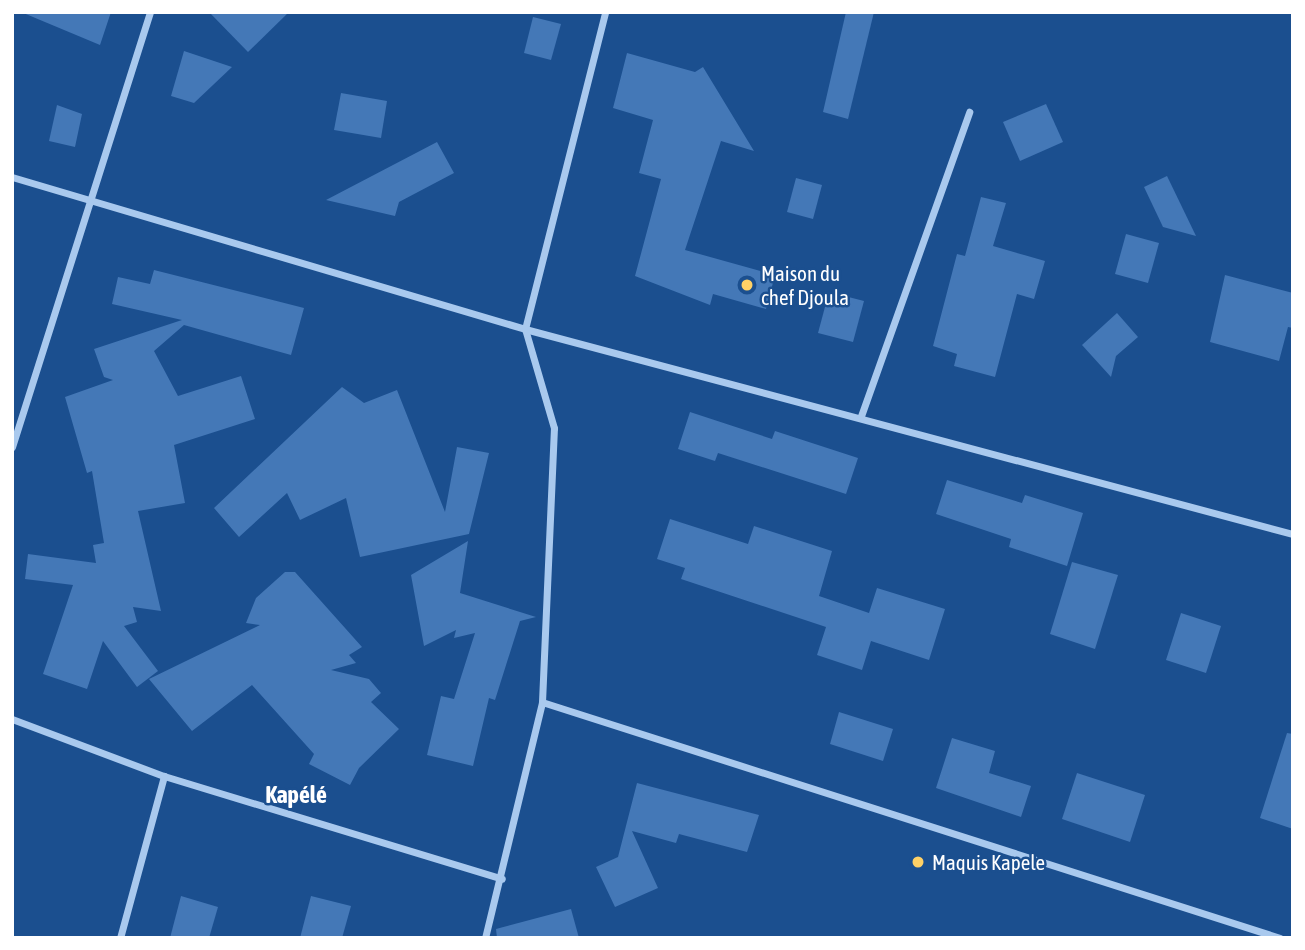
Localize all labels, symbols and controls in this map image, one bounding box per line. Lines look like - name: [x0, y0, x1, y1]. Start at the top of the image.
- place label: Maison du chef Djoula: [761, 260, 849, 310]
- marker: Maison du chef Djoula: [739, 277, 755, 293]
- district label: Kapélé: [265, 781, 327, 809]
- place label: Maquis Kapele: [932, 849, 1045, 875]
- marker: Maquis Kapele: [910, 854, 926, 870]

